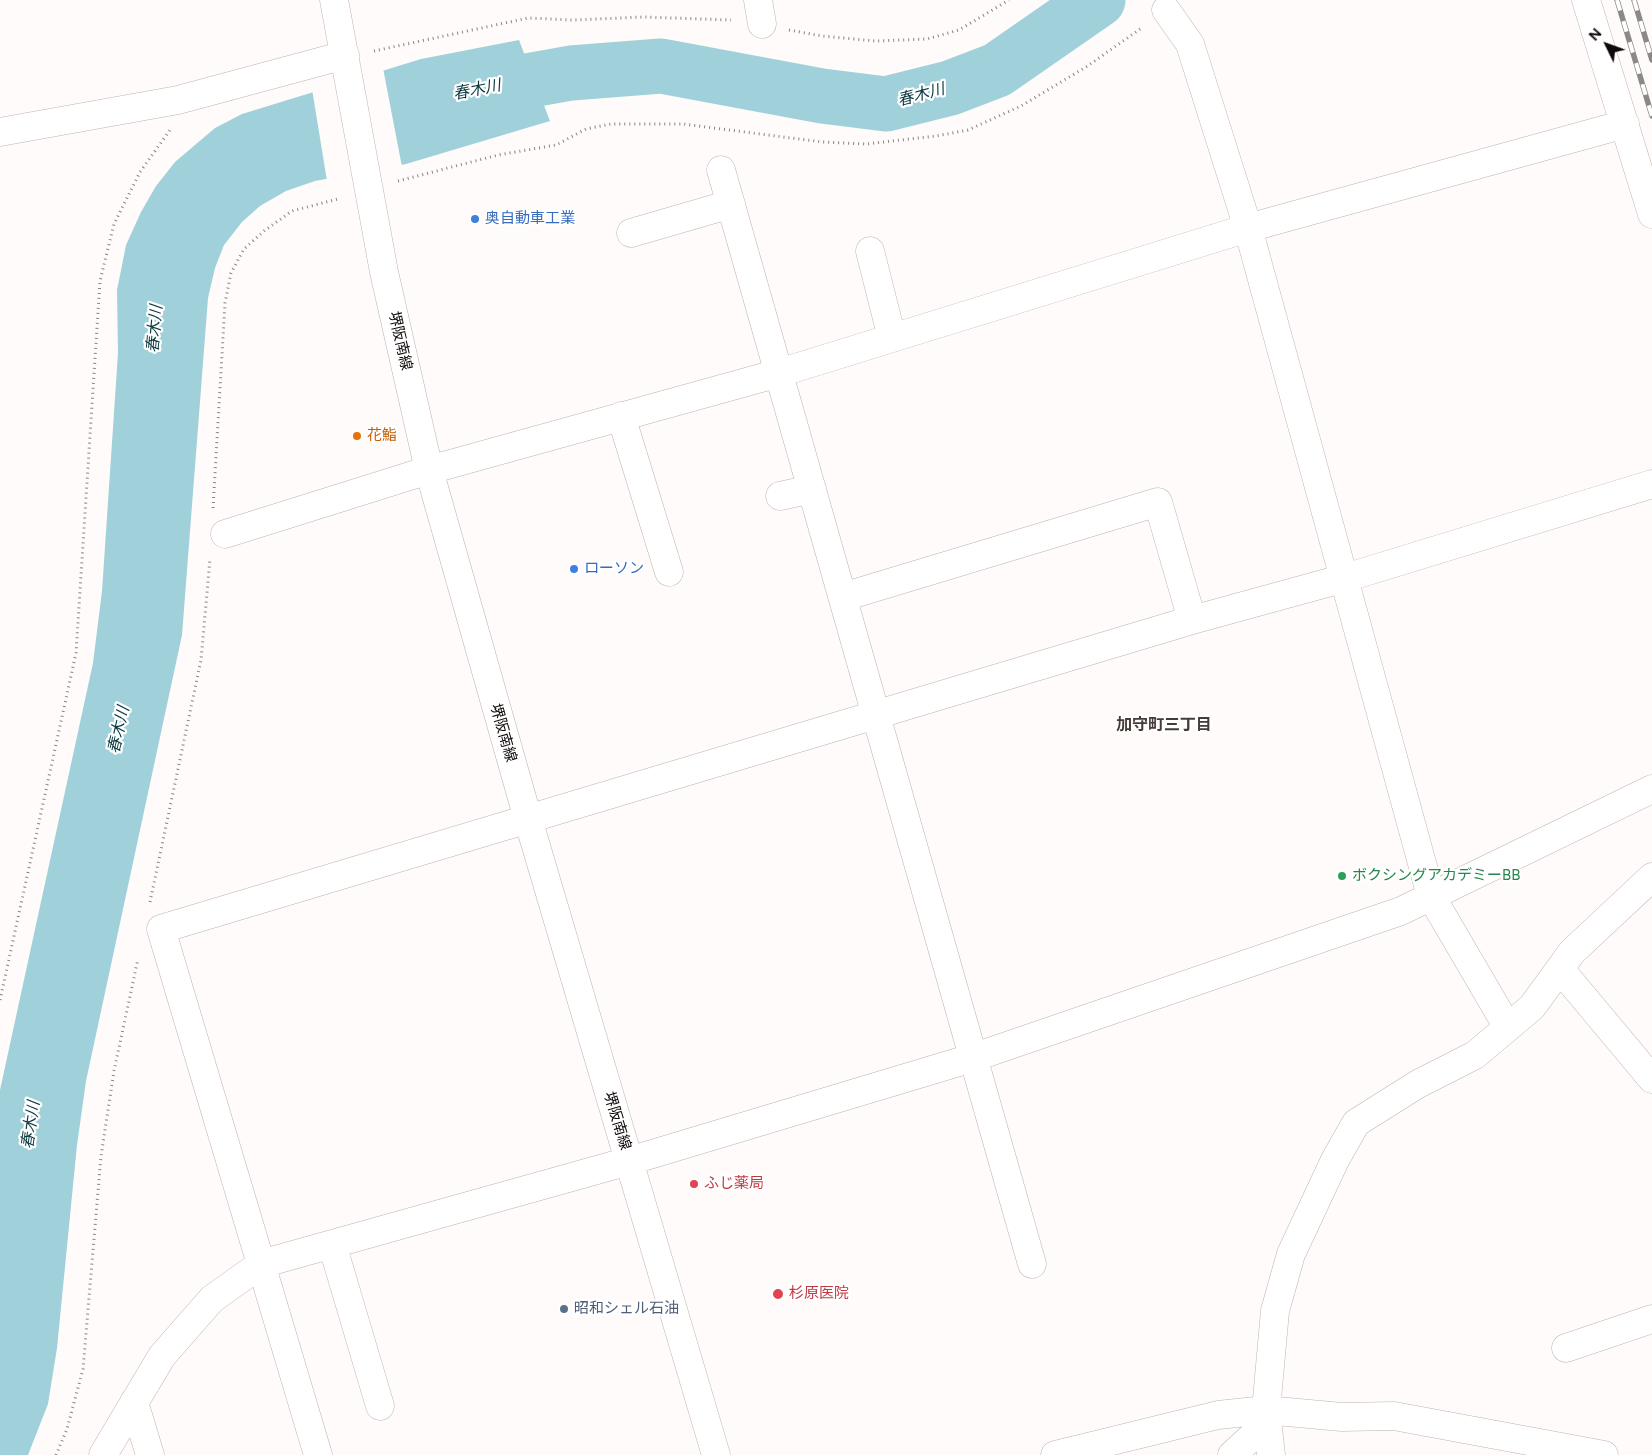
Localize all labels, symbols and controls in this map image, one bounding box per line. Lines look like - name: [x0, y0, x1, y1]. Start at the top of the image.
- north arrow: [1582, 20, 1632, 70]
- text: N: [1586, 25, 1605, 44]
- water label: 春木川: [452, 76, 502, 104]
- water label: 春木川: [895, 80, 947, 110]
- place label: 奥自動車工業: [485, 210, 575, 228]
- marker: 奥自動車工業: [469, 213, 481, 225]
- water label: 春木川: [143, 304, 167, 354]
- street label: 堺阪南線: [384, 310, 416, 372]
- place label: 花鮨: [367, 427, 397, 445]
- marker: 花鮨: [351, 430, 363, 442]
- place label: ローソン: [584, 560, 644, 578]
- marker: ローソン: [568, 563, 580, 575]
- street label: 堺阪南線: [486, 702, 520, 764]
- water label: 春木川: [104, 704, 134, 756]
- district label: 加守町三丁目: [1116, 715, 1212, 735]
- place label: ボクシングアカデミーBB: [1352, 867, 1520, 885]
- marker: ボクシングアカデミーBB: [1336, 870, 1348, 882]
- street label: 堺阪南線: [600, 1090, 634, 1152]
- water label: 春木川: [18, 1100, 44, 1150]
- place label: ふじ薬局: [704, 1175, 764, 1193]
- marker: ふじ薬局: [688, 1178, 700, 1190]
- place label: 杉原医院: [789, 1285, 849, 1303]
- marker: 杉原医院: [771, 1287, 785, 1301]
- place label: 昭和シェル石油: [574, 1300, 679, 1318]
- marker: 昭和シェル石油: [558, 1303, 570, 1315]

